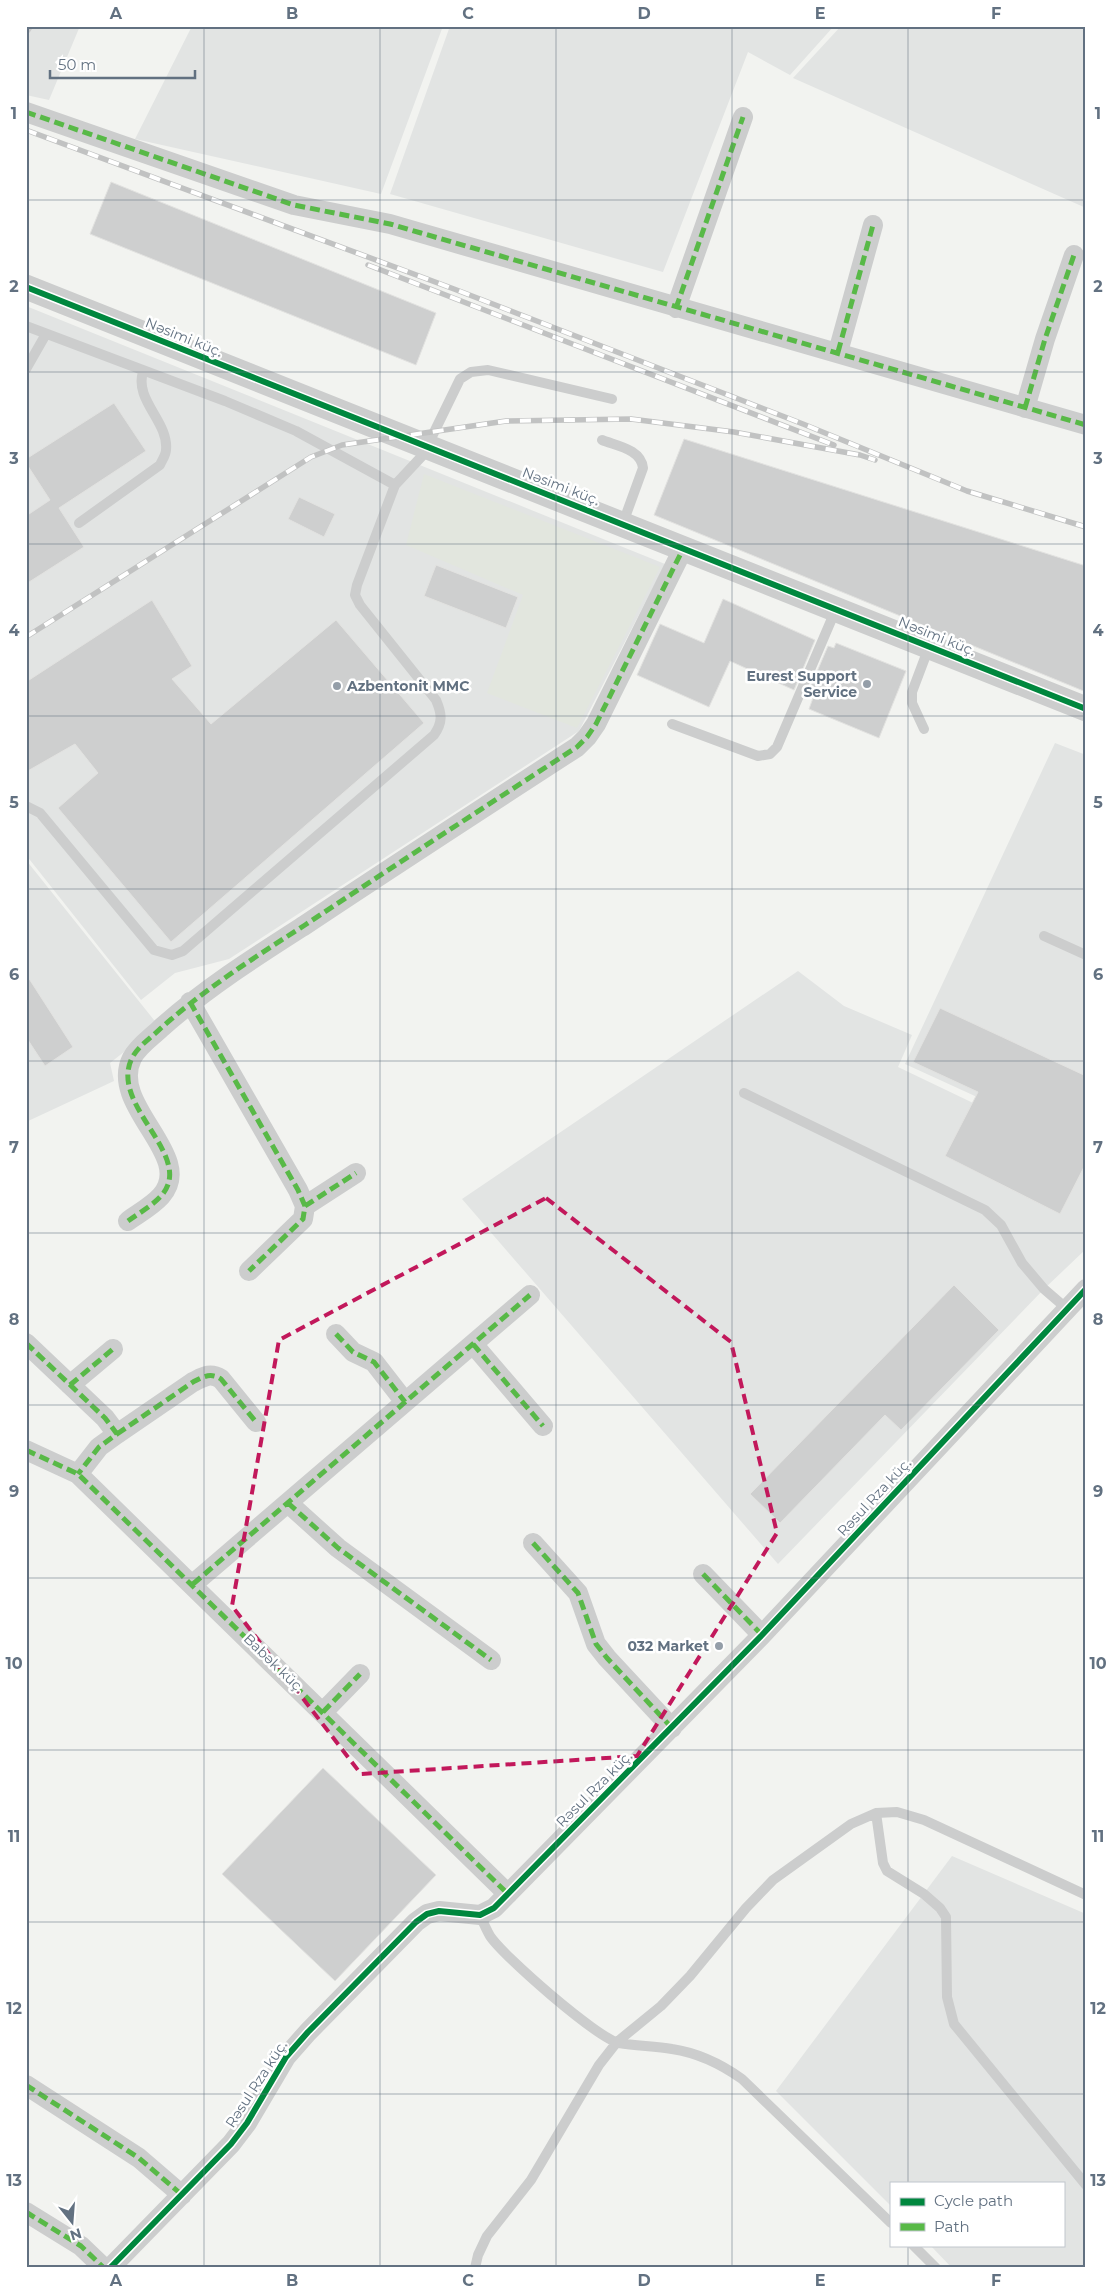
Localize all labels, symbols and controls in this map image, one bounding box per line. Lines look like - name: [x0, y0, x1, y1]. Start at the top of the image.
- text: A: [109, 4, 123, 23]
- text: B: [286, 4, 298, 23]
- text: C: [462, 4, 474, 23]
- text: D: [637, 4, 651, 23]
- text: E: [815, 4, 825, 23]
- text: F: [991, 4, 1001, 23]
- scale bar: [50, 48, 195, 80]
- text: 50 m: [58, 55, 96, 74]
- text: 1: [11, 104, 17, 123]
- text: 1: [1095, 104, 1101, 123]
- text: 2: [9, 277, 19, 296]
- text: 2: [1093, 277, 1103, 296]
- street label: Nəsimi küç.: [143, 313, 225, 361]
- text: 3: [8, 449, 19, 468]
- text: 3: [1092, 449, 1103, 468]
- street label: Nəsimi küç.: [520, 463, 602, 509]
- street label: Nəsimi küç.: [896, 612, 978, 660]
- text: 4: [8, 621, 20, 640]
- text: 4: [1092, 621, 1104, 640]
- place label: Eurest Support Service: [746, 667, 857, 701]
- place label: Azbentonit MMC: [346, 677, 469, 695]
- marker: Eurest Support Service: [861, 678, 873, 690]
- marker: Azbentonit MMC: [331, 680, 343, 692]
- text: 5: [9, 793, 19, 812]
- text: 5: [1093, 793, 1103, 812]
- text: 6: [9, 965, 19, 984]
- text: 6: [1093, 965, 1103, 984]
- text: 7: [9, 1138, 19, 1157]
- text: 7: [1093, 1138, 1103, 1157]
- text: 8: [9, 1310, 19, 1329]
- text: 8: [1093, 1310, 1103, 1329]
- street label: Rəsul Rza küç.: [833, 1454, 915, 1540]
- text: 9: [9, 1482, 19, 1501]
- text: 9: [1093, 1482, 1103, 1501]
- street label: Babək küç.: [240, 1630, 308, 1696]
- place label: 032 Market: [627, 1637, 709, 1655]
- marker: 032 Market: [713, 1640, 725, 1652]
- text: 10: [5, 1654, 23, 1673]
- text: 10: [1089, 1654, 1107, 1673]
- street label: Rəsul Rza küç.: [552, 1747, 636, 1831]
- text: 11: [8, 1827, 20, 1846]
- text: 11: [1092, 1827, 1104, 1846]
- text: 12: [6, 1999, 22, 2018]
- text: 12: [1090, 1999, 1106, 2018]
- street label: Rəsul Rza küç.: [221, 2037, 291, 2131]
- text: 13: [6, 2171, 22, 2190]
- text: 13: [1090, 2171, 1106, 2190]
- legend: [890, 2182, 1064, 2246]
- text: Cycle path: [934, 2191, 1013, 2210]
- north arrow: [48, 2196, 98, 2246]
- text: Path: [934, 2217, 970, 2236]
- text: N: [68, 2224, 84, 2245]
- text: A: [109, 2271, 123, 2290]
- text: B: [286, 2271, 298, 2290]
- text: C: [462, 2271, 474, 2290]
- text: D: [637, 2271, 651, 2290]
- text: E: [815, 2271, 825, 2290]
- text: F: [991, 2271, 1001, 2290]

